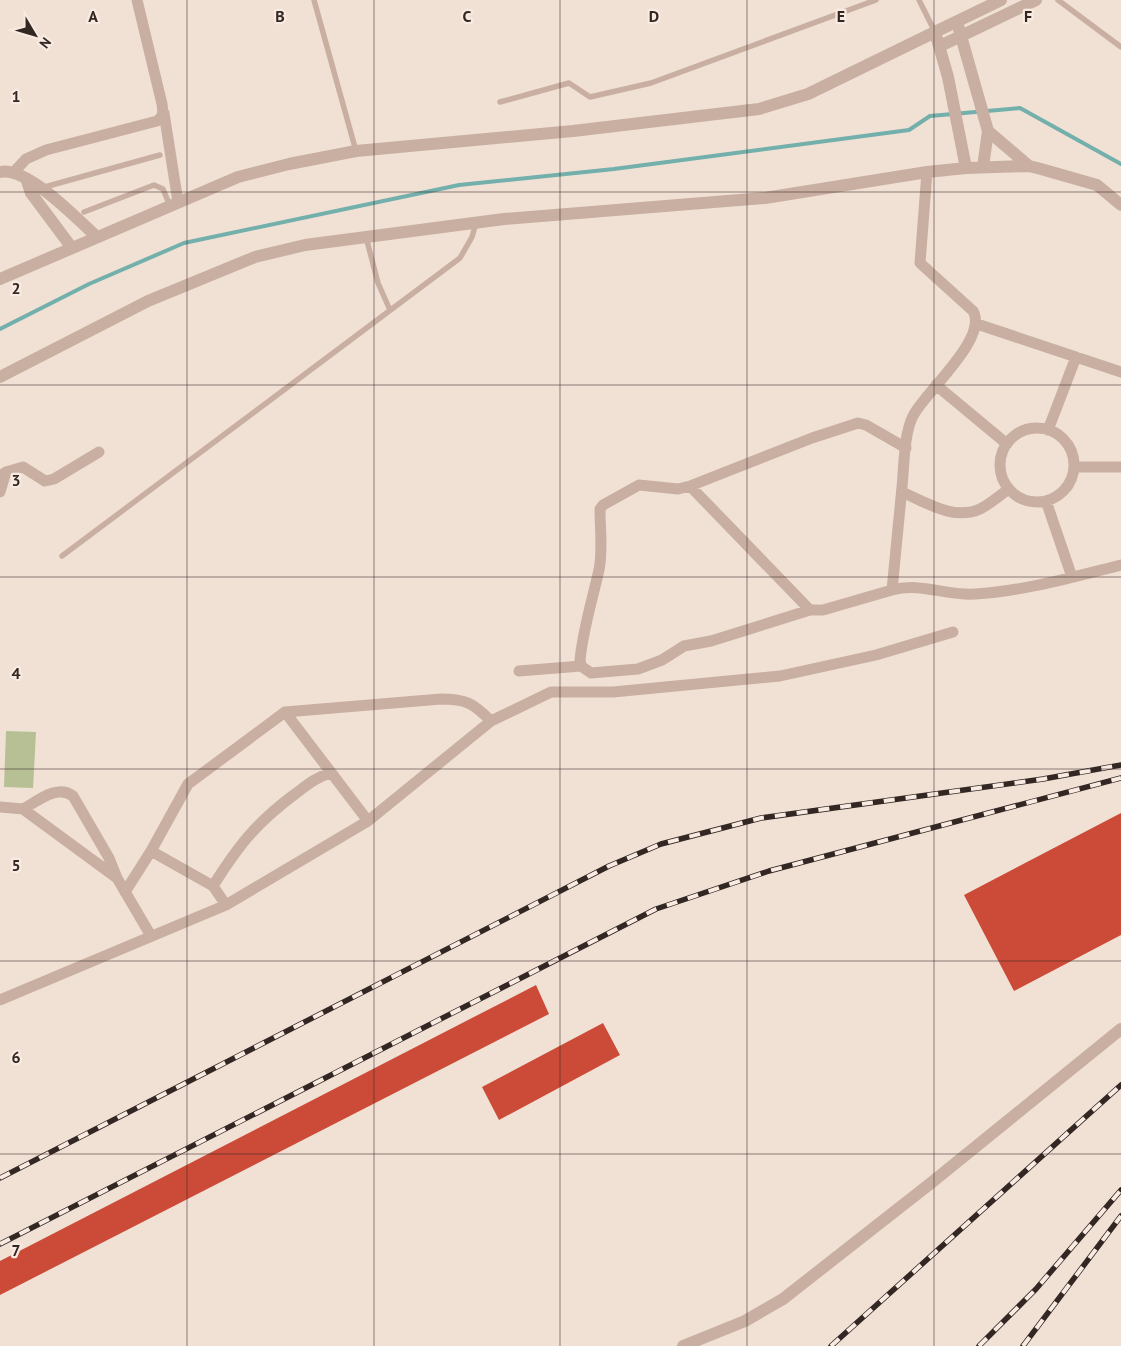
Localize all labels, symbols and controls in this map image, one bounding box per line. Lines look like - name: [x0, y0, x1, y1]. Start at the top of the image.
- text: A: [88, 6, 98, 26]
- text: B: [275, 6, 285, 26]
- text: C: [463, 6, 472, 26]
- text: D: [649, 6, 659, 26]
- text: E: [837, 6, 845, 26]
- text: F: [1024, 6, 1032, 26]
- north arrow: [10, 10, 60, 60]
- text: N: [35, 34, 55, 52]
- text: 1: [11, 86, 21, 106]
- text: 2: [11, 278, 21, 298]
- text: 3: [11, 470, 21, 490]
- text: 4: [11, 663, 21, 683]
- text: 5: [11, 855, 21, 875]
- text: 6: [11, 1047, 21, 1067]
- text: 7: [11, 1240, 21, 1260]

